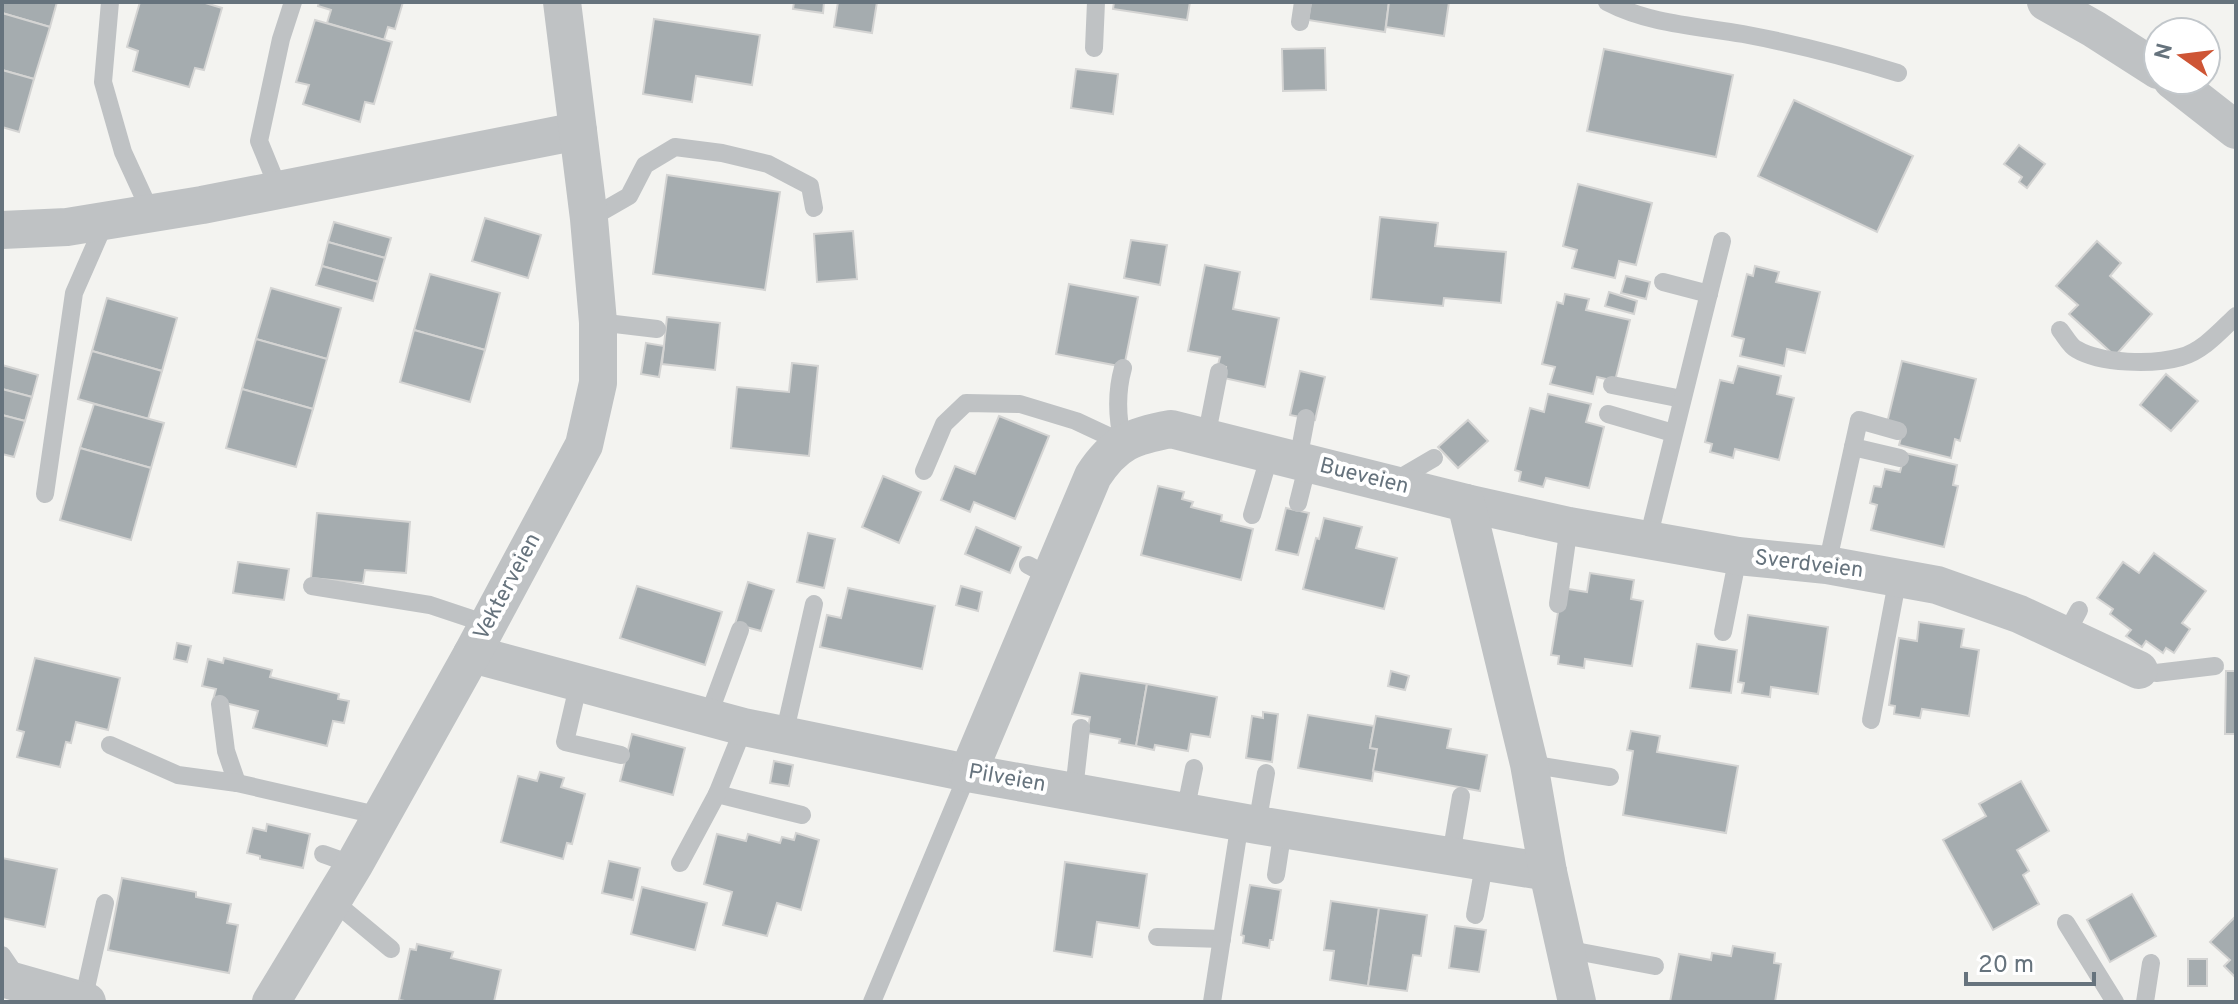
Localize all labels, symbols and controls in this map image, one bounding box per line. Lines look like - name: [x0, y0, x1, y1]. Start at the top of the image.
- north arrow: [2142, 16, 2222, 96]
- text: N: [2150, 41, 2180, 63]
- street label: Bueveien: [1317, 453, 1411, 501]
- street label: Vekterveien: [469, 529, 547, 645]
- street label: Sverdveien: [1753, 545, 1865, 585]
- street label: Pilveien: [966, 759, 1048, 799]
- scale bar: [1966, 936, 2094, 986]
- text: 20 m: [1978, 951, 2034, 981]

